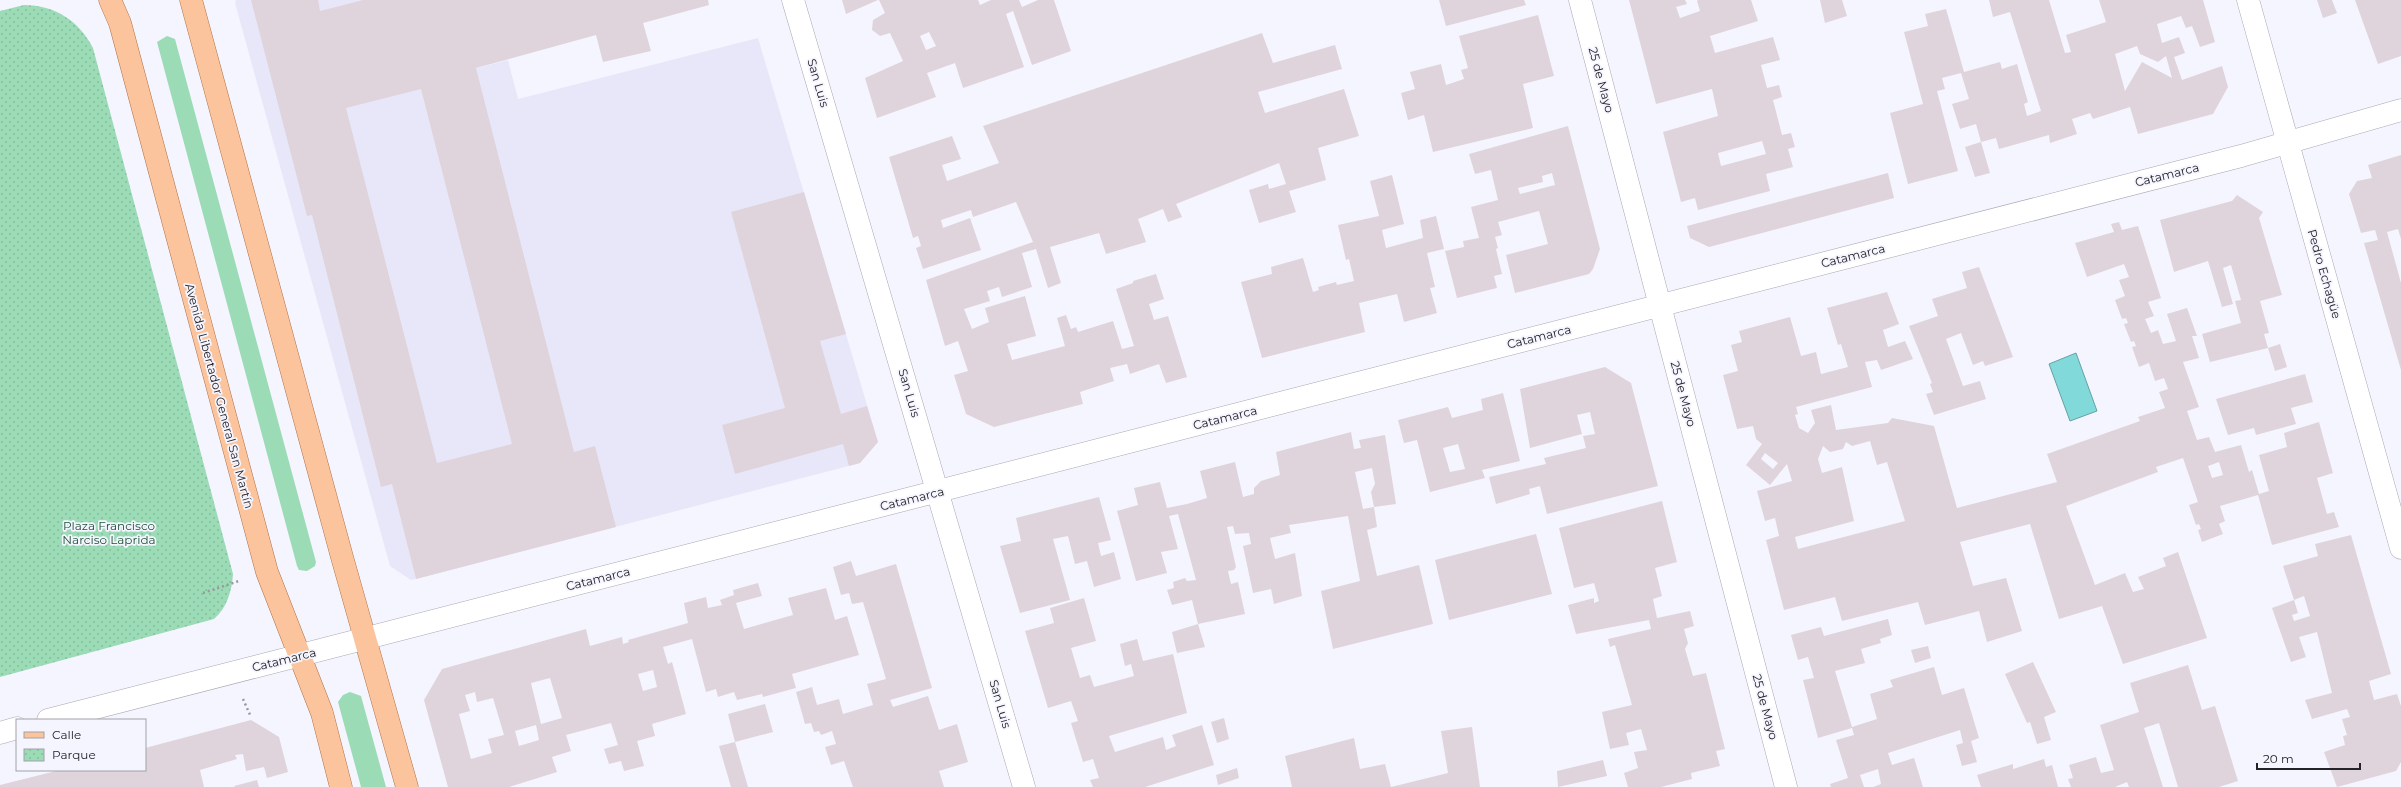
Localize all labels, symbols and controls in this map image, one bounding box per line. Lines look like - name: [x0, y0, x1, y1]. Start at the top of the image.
- street label: 25 de Mayo: [1586, 45, 1617, 114]
- street label: San Luis: [804, 57, 833, 109]
- street label: Catamarca: [2133, 159, 2200, 190]
- street label: Pedro Echagüe: [2305, 227, 2344, 320]
- street label: Catamarca: [1819, 240, 1886, 271]
- street label: Avenida Libertador General San Martín: [182, 282, 257, 510]
- street label: Catamarca: [1505, 321, 1572, 352]
- street label: 25 de Mayo: [1668, 359, 1699, 428]
- street label: San Luis: [895, 367, 924, 419]
- street label: Catamarca: [1191, 402, 1258, 433]
- street label: Catamarca: [878, 483, 945, 514]
- park label: Plaza Francisco Narciso Laprida: [62, 518, 156, 547]
- street label: Catamarca: [564, 563, 631, 594]
- street label: Catamarca: [250, 644, 317, 675]
- street label: 25 de Mayo: [1750, 672, 1781, 741]
- street label: San Luis: [986, 678, 1015, 730]
- legend: [16, 719, 146, 771]
- text: Calle: [52, 727, 81, 742]
- scale bar: [2257, 745, 2360, 771]
- text: Parque: [52, 747, 96, 762]
- text: 20 m: [2263, 751, 2294, 766]

